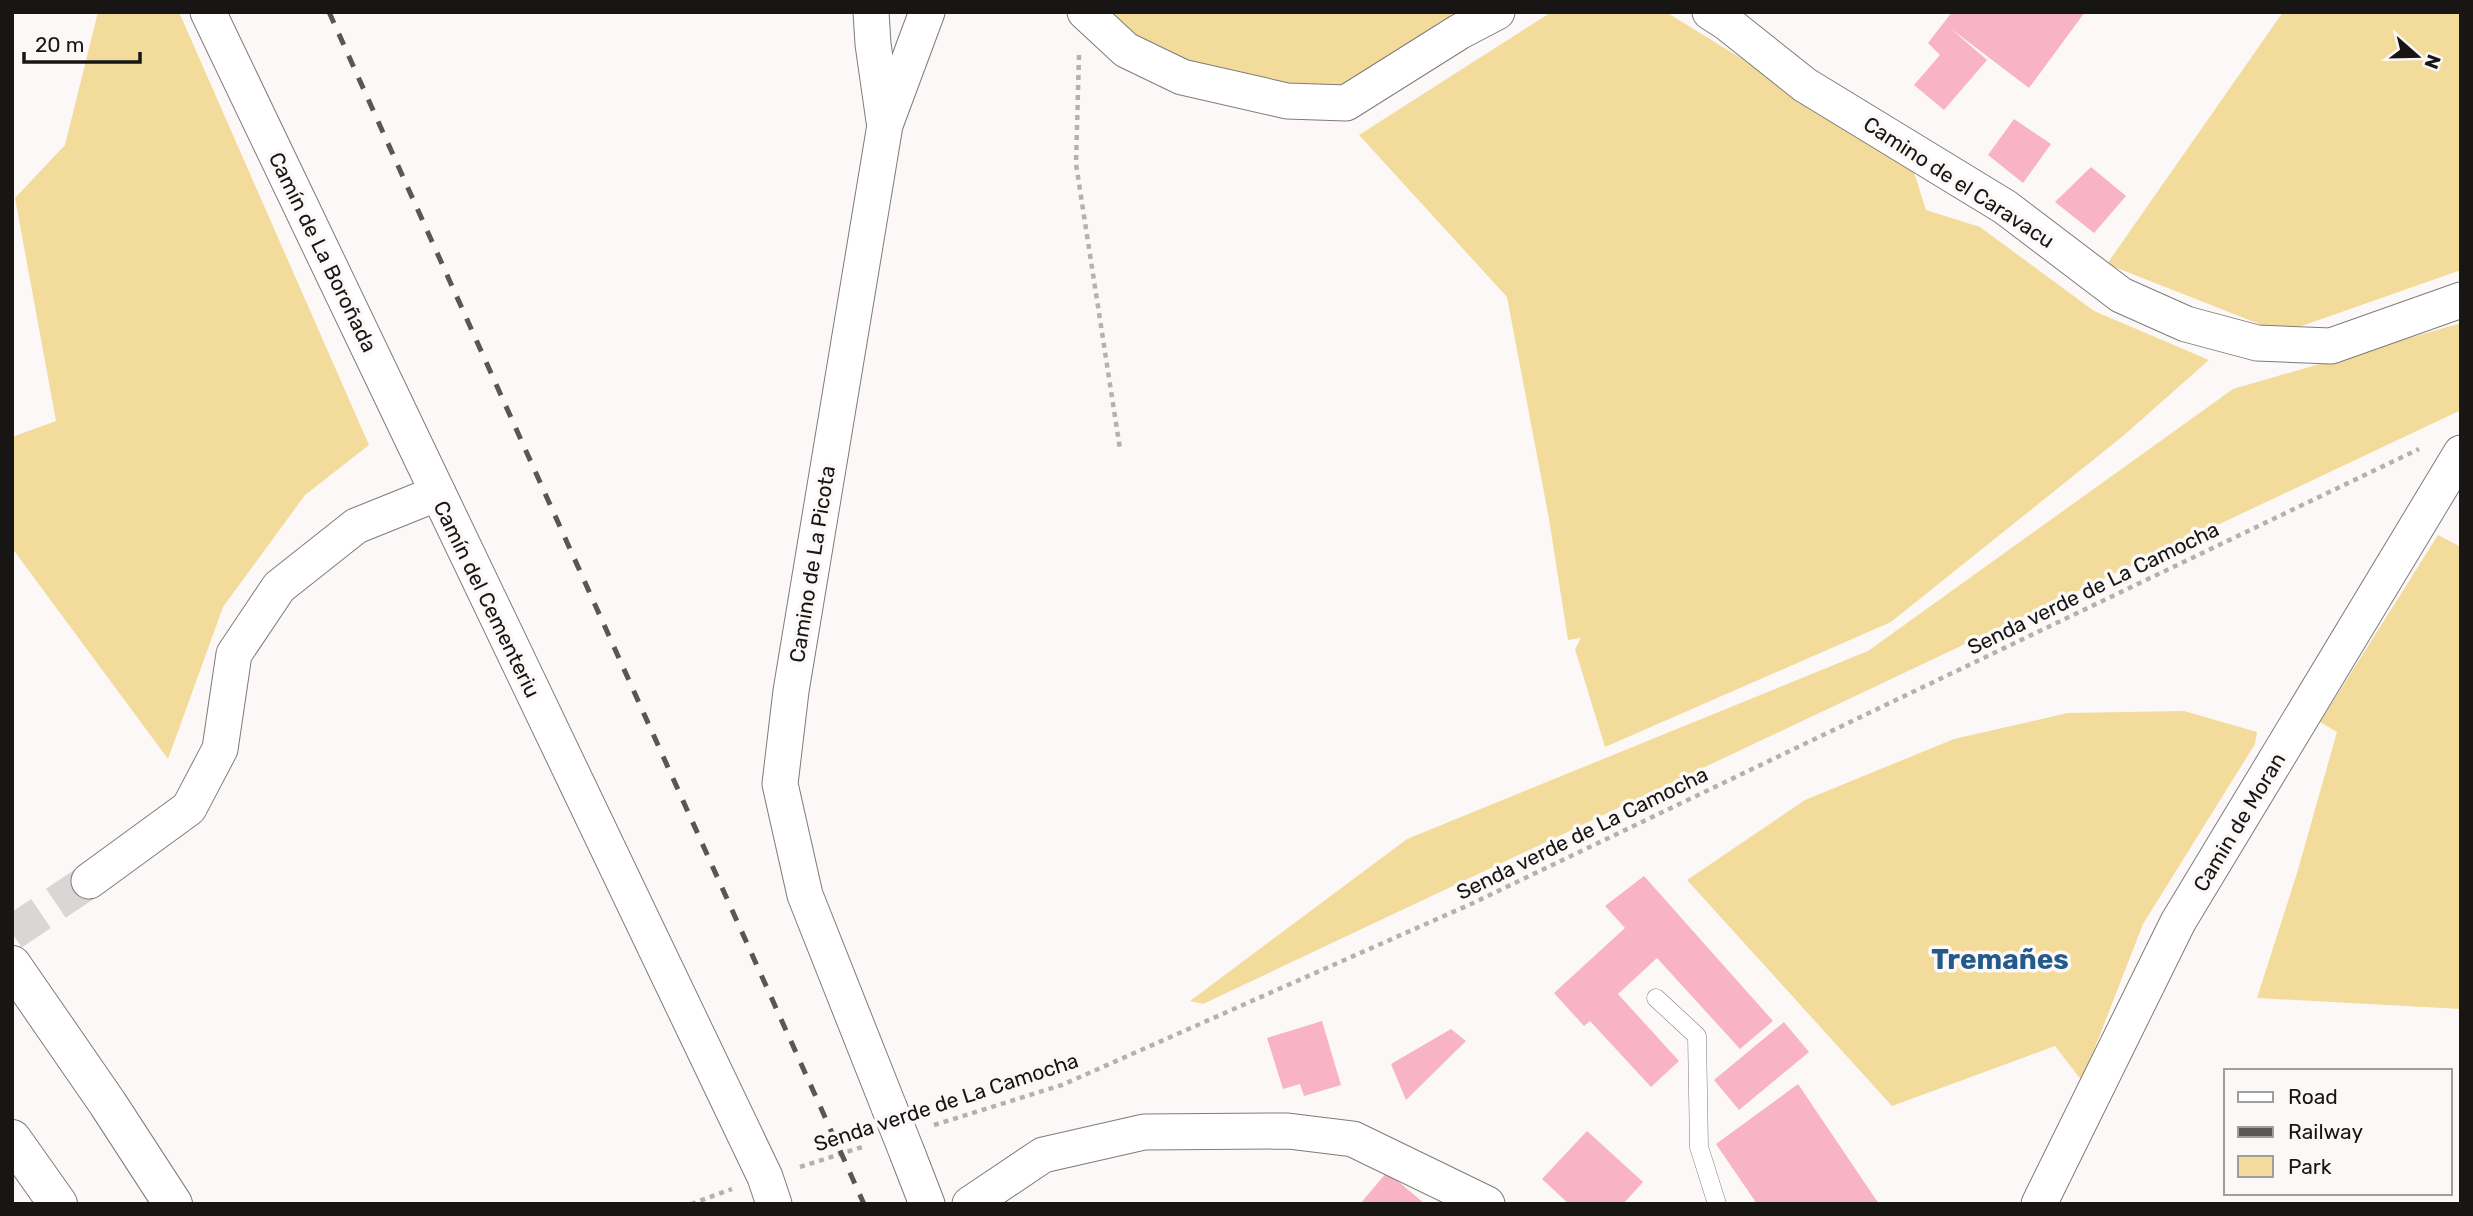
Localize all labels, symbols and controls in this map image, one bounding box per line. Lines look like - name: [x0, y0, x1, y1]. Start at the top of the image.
- scale bar: [24, 21, 140, 65]
- north arrow: [2382, 21, 2452, 91]
- text: 20 m: [35, 32, 84, 57]
- text: N: [2419, 51, 2446, 72]
- street label: Camino de el Caravacu: [1859, 111, 2059, 253]
- street label: Camín de La Boroñada: [264, 148, 382, 356]
- street label: Camino de La Picota: [784, 464, 840, 664]
- street label: Camín del Cementeriu: [428, 496, 546, 702]
- street label: Senda verde de La Camocha: [1963, 516, 2223, 660]
- street label: Camin de Moran: [2188, 748, 2290, 896]
- street label: Senda verde de La Camocha: [1452, 761, 1712, 905]
- district label: Tremañes: [1931, 943, 2069, 976]
- street label: Senda verde de La Camocha: [811, 1047, 1081, 1157]
- legend: [2224, 1069, 2452, 1195]
- text: Road: [2288, 1084, 2338, 1109]
- text: Railway: [2288, 1119, 2363, 1144]
- text: Park: [2288, 1154, 2332, 1179]

